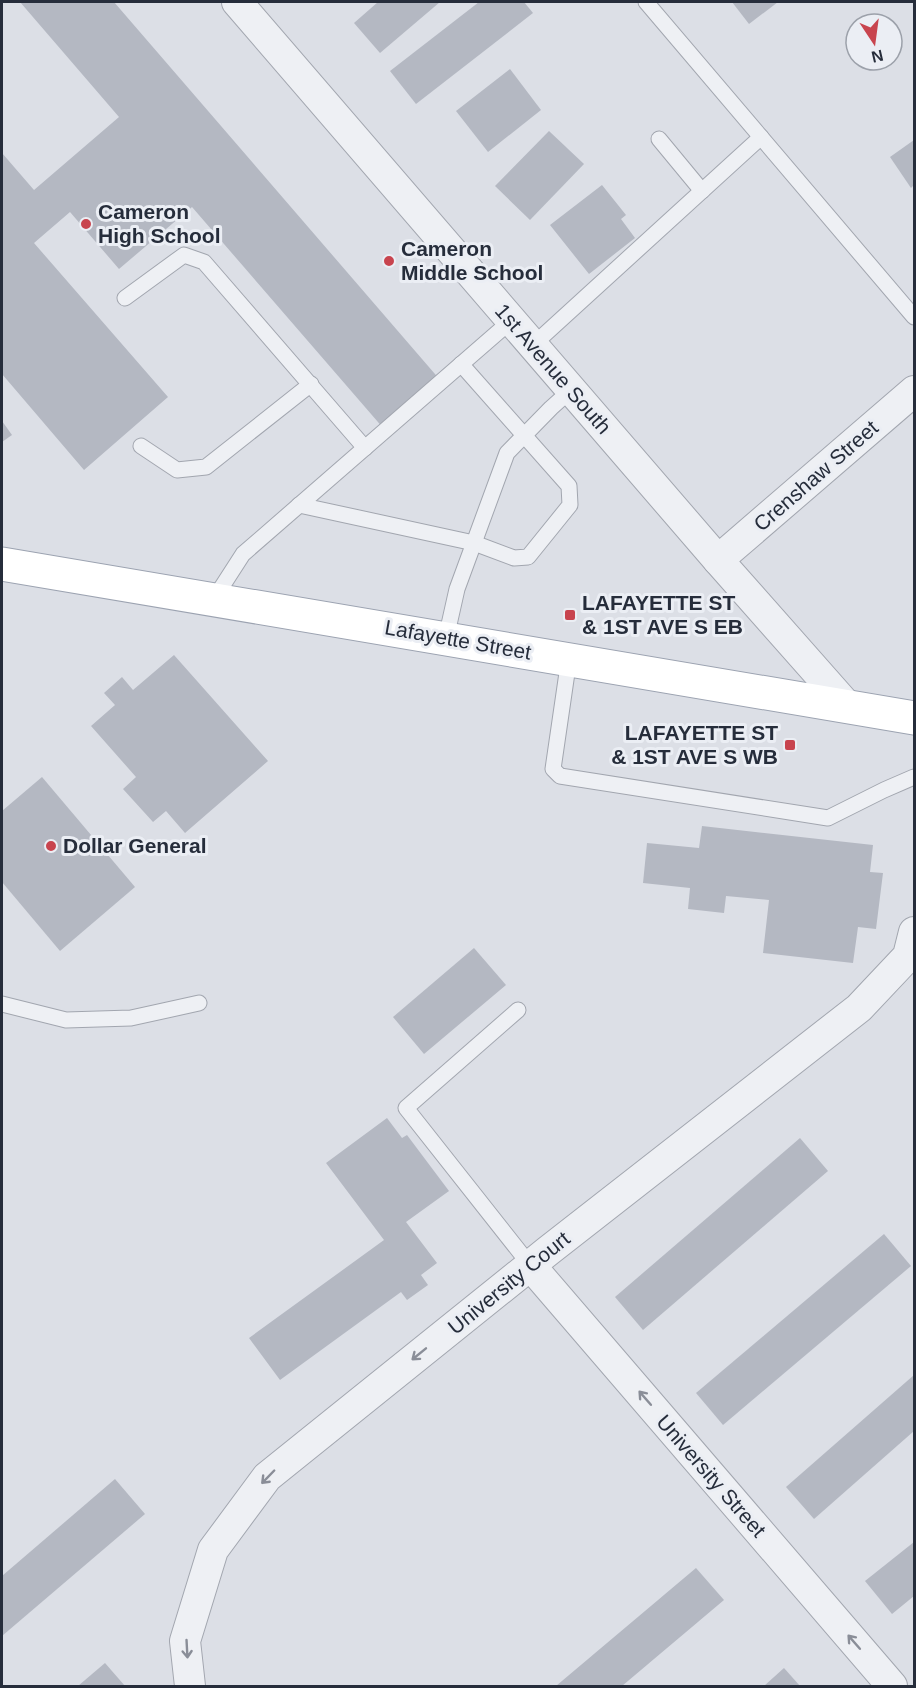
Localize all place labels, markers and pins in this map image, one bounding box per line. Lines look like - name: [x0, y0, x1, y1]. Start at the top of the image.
- place label: Cameron High School: [98, 200, 221, 247]
- marker: Cameron High School: [79, 217, 93, 231]
- place label: Cameron Middle School: [401, 237, 543, 284]
- marker: Cameron Middle School: [382, 254, 396, 268]
- place label: LAFAYETTE ST & 1ST AVE S EB: [582, 591, 743, 638]
- marker: LAFAYETTE ST & 1ST AVE S EB: [563, 608, 577, 622]
- place label: LAFAYETTE ST & 1ST AVE S WB: [611, 721, 778, 768]
- marker: LAFAYETTE ST & 1ST AVE S WB: [783, 738, 797, 752]
- place label: Dollar General: [63, 834, 207, 857]
- marker: Dollar General: [44, 839, 58, 853]

